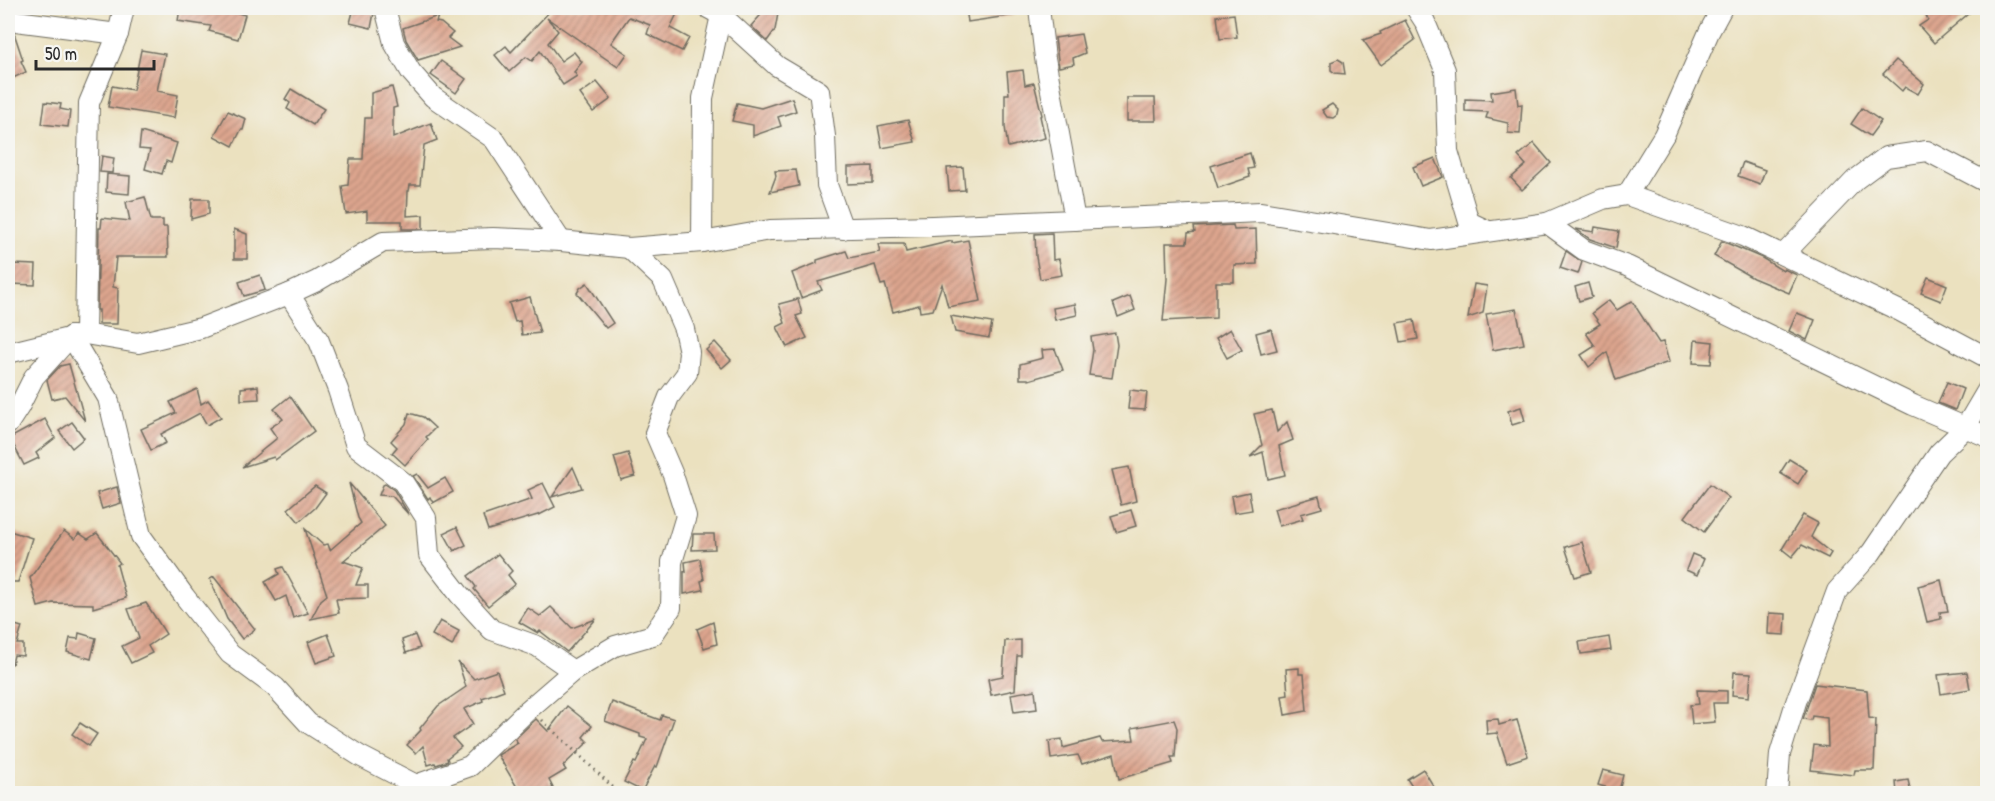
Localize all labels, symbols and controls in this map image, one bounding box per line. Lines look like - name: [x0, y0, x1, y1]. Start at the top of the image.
- scale bar: [36, 33, 154, 71]
- text: 50 m: [45, 41, 77, 66]

